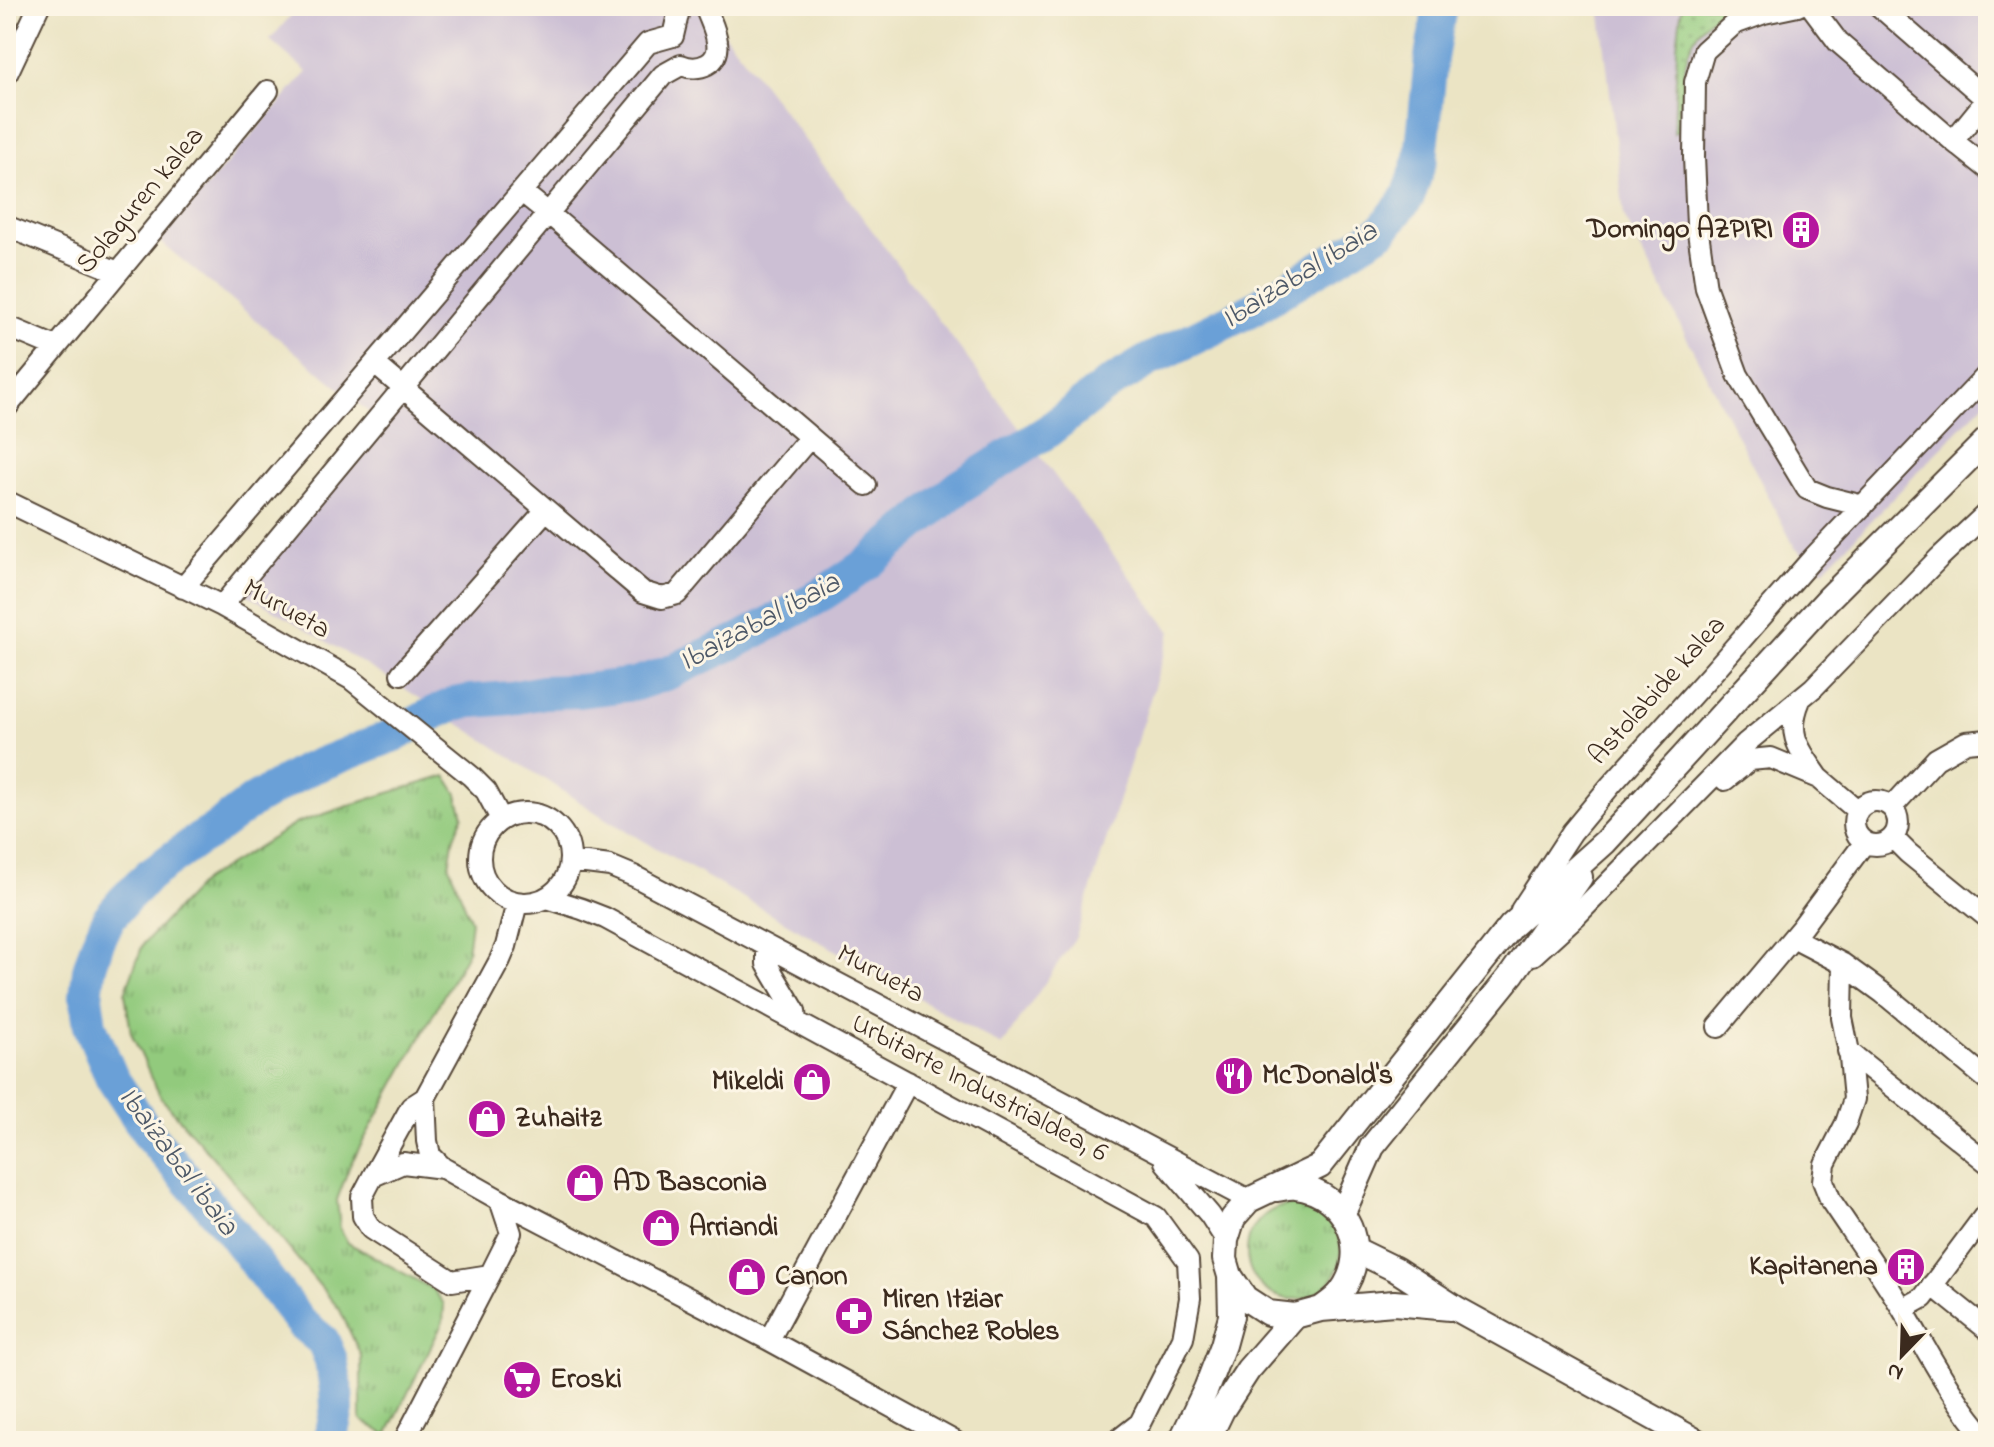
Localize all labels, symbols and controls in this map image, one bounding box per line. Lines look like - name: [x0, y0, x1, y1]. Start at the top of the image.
- street label: Solaguren kalea: [67, 118, 215, 284]
- building icon: Domingo AZPIRI: [1780, 209, 1822, 251]
- water label: Ibaizabal ibaia: [1213, 210, 1387, 342]
- place label: Domingo AZPIRI: [1585, 210, 1773, 252]
- water label: Ibaizabal ibaia: [672, 562, 849, 684]
- street label: Murueta: [235, 569, 337, 651]
- street label: Astolabide kalea: [1579, 607, 1737, 775]
- street label: Murueta: [829, 935, 931, 1015]
- street label: Urbitarte Industrialdea, 6: [843, 1004, 1115, 1174]
- restaurant icon: McDonald's: [1213, 1055, 1255, 1097]
- place label: McDonald's: [1262, 1056, 1393, 1097]
- shop icon: Mikeldi: [791, 1061, 833, 1103]
- place label: Mikeldi: [712, 1062, 784, 1103]
- water label: Ibaizabal ibaia: [106, 1078, 248, 1247]
- shop icon: Zuhaitz: [466, 1098, 508, 1140]
- place label: Zuhaitz: [515, 1099, 603, 1140]
- shop icon: AD Basconia: [564, 1162, 606, 1204]
- place label: AD Basconia: [613, 1163, 767, 1204]
- shop icon: Arriandi: [640, 1207, 682, 1249]
- place label: Arriandi: [689, 1208, 778, 1249]
- building icon: Kapitanena: [1885, 1246, 1927, 1288]
- place label: Kapitanena: [1749, 1247, 1878, 1288]
- shop icon: Canon: [726, 1256, 768, 1298]
- place label: Canon: [775, 1257, 848, 1298]
- place label: Miren Itziar Sánchez Robles: [882, 1280, 1060, 1353]
- pharmacy icon: Miren Itziar Sánchez Robles: [833, 1295, 875, 1337]
- north arrow: [1862, 1315, 1942, 1395]
- text: N: [1882, 1353, 1908, 1388]
- supermarket icon: Eroski: [501, 1359, 543, 1401]
- place label: Eroski: [550, 1360, 622, 1401]

